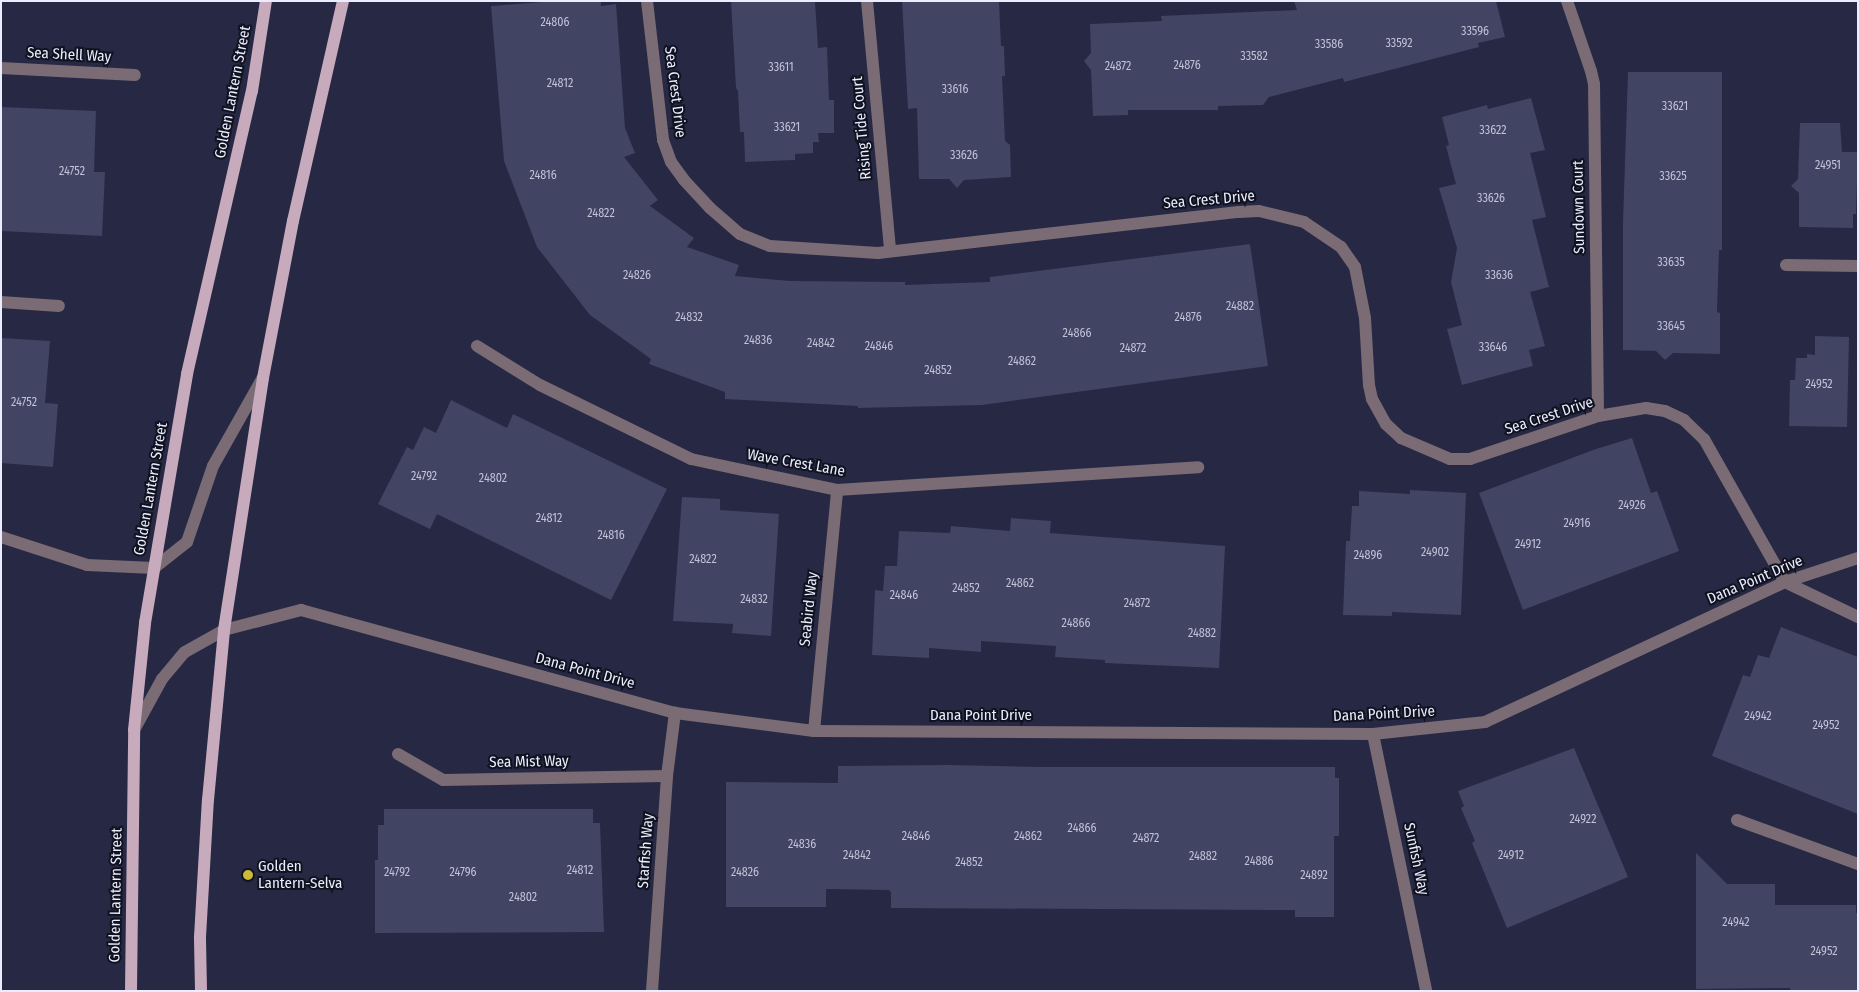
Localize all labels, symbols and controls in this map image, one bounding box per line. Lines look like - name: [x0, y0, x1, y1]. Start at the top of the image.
- house number: 24806: [540, 16, 570, 30]
- street label: Golden Lantern Street: [211, 24, 255, 160]
- house number: 33596: [1461, 25, 1489, 39]
- house number: 33592: [1385, 37, 1413, 51]
- house number: 33586: [1315, 38, 1343, 52]
- street label: Sea Shell Way: [26, 44, 112, 66]
- street label: Sea Crest Drive: [660, 45, 690, 139]
- house number: 33582: [1240, 50, 1268, 64]
- house number: 24876: [1173, 59, 1201, 73]
- house number: 24872: [1105, 60, 1131, 74]
- house number: 33611: [768, 61, 794, 75]
- street label: Rising Tide Court: [849, 76, 875, 180]
- house number: 24812: [547, 77, 573, 91]
- house number: 33616: [942, 83, 968, 97]
- house number: 33621: [1662, 100, 1688, 114]
- house number: 33621: [774, 121, 800, 135]
- house number: 33622: [1479, 124, 1507, 138]
- house number: 33626: [950, 149, 978, 163]
- house number: 24951: [1815, 159, 1841, 173]
- street label: Sundown Court: [1569, 160, 1589, 254]
- house number: 24752: [59, 165, 85, 179]
- house number: 24816: [529, 169, 557, 183]
- house number: 33625: [1659, 170, 1687, 184]
- street label: Sea Crest Drive: [1162, 187, 1256, 213]
- house number: 33626: [1477, 192, 1505, 206]
- house number: 24822: [587, 207, 615, 221]
- house number: 33635: [1657, 256, 1685, 270]
- house number: 24826: [623, 269, 651, 283]
- house number: 33636: [1485, 269, 1513, 283]
- house number: 24882: [1226, 300, 1254, 314]
- house number: 24832: [675, 311, 703, 325]
- house number: 24876: [1174, 311, 1202, 325]
- house number: 33645: [1657, 320, 1685, 334]
- house number: 24866: [1063, 327, 1091, 341]
- house number: 24836: [744, 334, 772, 348]
- house number: 24842: [807, 337, 835, 351]
- house number: 24846: [865, 340, 893, 354]
- house number: 33646: [1479, 341, 1507, 355]
- house number: 24872: [1120, 342, 1146, 356]
- house number: 24862: [1008, 355, 1036, 369]
- house number: 24852: [924, 364, 952, 378]
- house number: 24952: [1805, 378, 1833, 392]
- street label: Sea Crest Drive: [1503, 393, 1595, 439]
- house number: 24752: [11, 396, 37, 410]
- street label: Golden Lantern Street: [130, 421, 172, 557]
- street label: Wave Crest Lane: [746, 446, 846, 480]
- house number: 24792: [411, 470, 437, 484]
- house number: 24802: [479, 472, 507, 486]
- house number: 24926: [1618, 499, 1646, 513]
- house number: 24812: [536, 512, 562, 526]
- house number: 24916: [1564, 517, 1590, 531]
- house number: 24816: [597, 529, 625, 543]
- house number: 24912: [1515, 538, 1541, 552]
- house number: 24902: [1421, 546, 1449, 560]
- house number: 24896: [1354, 549, 1382, 563]
- street label: Dana Point Drive: [1705, 552, 1805, 608]
- house number: 24822: [689, 553, 717, 567]
- street label: Seabird Way: [796, 571, 822, 647]
- house number: 24862: [1006, 577, 1034, 591]
- house number: 24852: [952, 582, 980, 596]
- house number: 24846: [890, 589, 918, 603]
- house number: 24832: [740, 593, 768, 607]
- house number: 24872: [1124, 597, 1150, 611]
- house number: 24866: [1062, 617, 1090, 631]
- house number: 24882: [1188, 627, 1216, 641]
- street label: Dana Point Drive: [533, 649, 637, 693]
- street label: Dana Point Drive: [1333, 702, 1435, 726]
- street label: Dana Point Drive: [930, 707, 1032, 725]
- house number: 24942: [1744, 710, 1772, 724]
- house number: 24952: [1812, 719, 1840, 733]
- street label: Sea Mist Way: [489, 752, 569, 772]
- street label: Starfish Way: [634, 813, 658, 889]
- house number: 24922: [1570, 813, 1596, 827]
- street label: Sunfish Way: [1400, 821, 1432, 897]
- house number: 24866: [1068, 822, 1096, 836]
- street label: Golden Lantern Street: [106, 828, 126, 962]
- house number: 24846: [902, 830, 930, 844]
- house number: 24862: [1014, 830, 1042, 844]
- house number: 24872: [1133, 832, 1159, 846]
- house number: 24836: [788, 838, 816, 852]
- house number: 24842: [843, 849, 871, 863]
- house number: 24912: [1498, 849, 1524, 863]
- house number: 24882: [1189, 850, 1217, 864]
- house number: 24886: [1245, 855, 1273, 869]
- house number: 24852: [955, 856, 983, 870]
- place label: Golden Lantern-Selva: [258, 857, 342, 892]
- house number: 24812: [567, 864, 593, 878]
- house number: 24792: [384, 866, 410, 880]
- house number: 24796: [449, 866, 477, 880]
- house number: 24826: [731, 866, 759, 880]
- marker: Golden Lantern-Selva: [242, 869, 254, 881]
- house number: 24892: [1300, 869, 1328, 883]
- house number: 24802: [509, 891, 537, 905]
- house number: 24942: [1722, 916, 1750, 930]
- house number: 24952: [1810, 945, 1838, 959]

